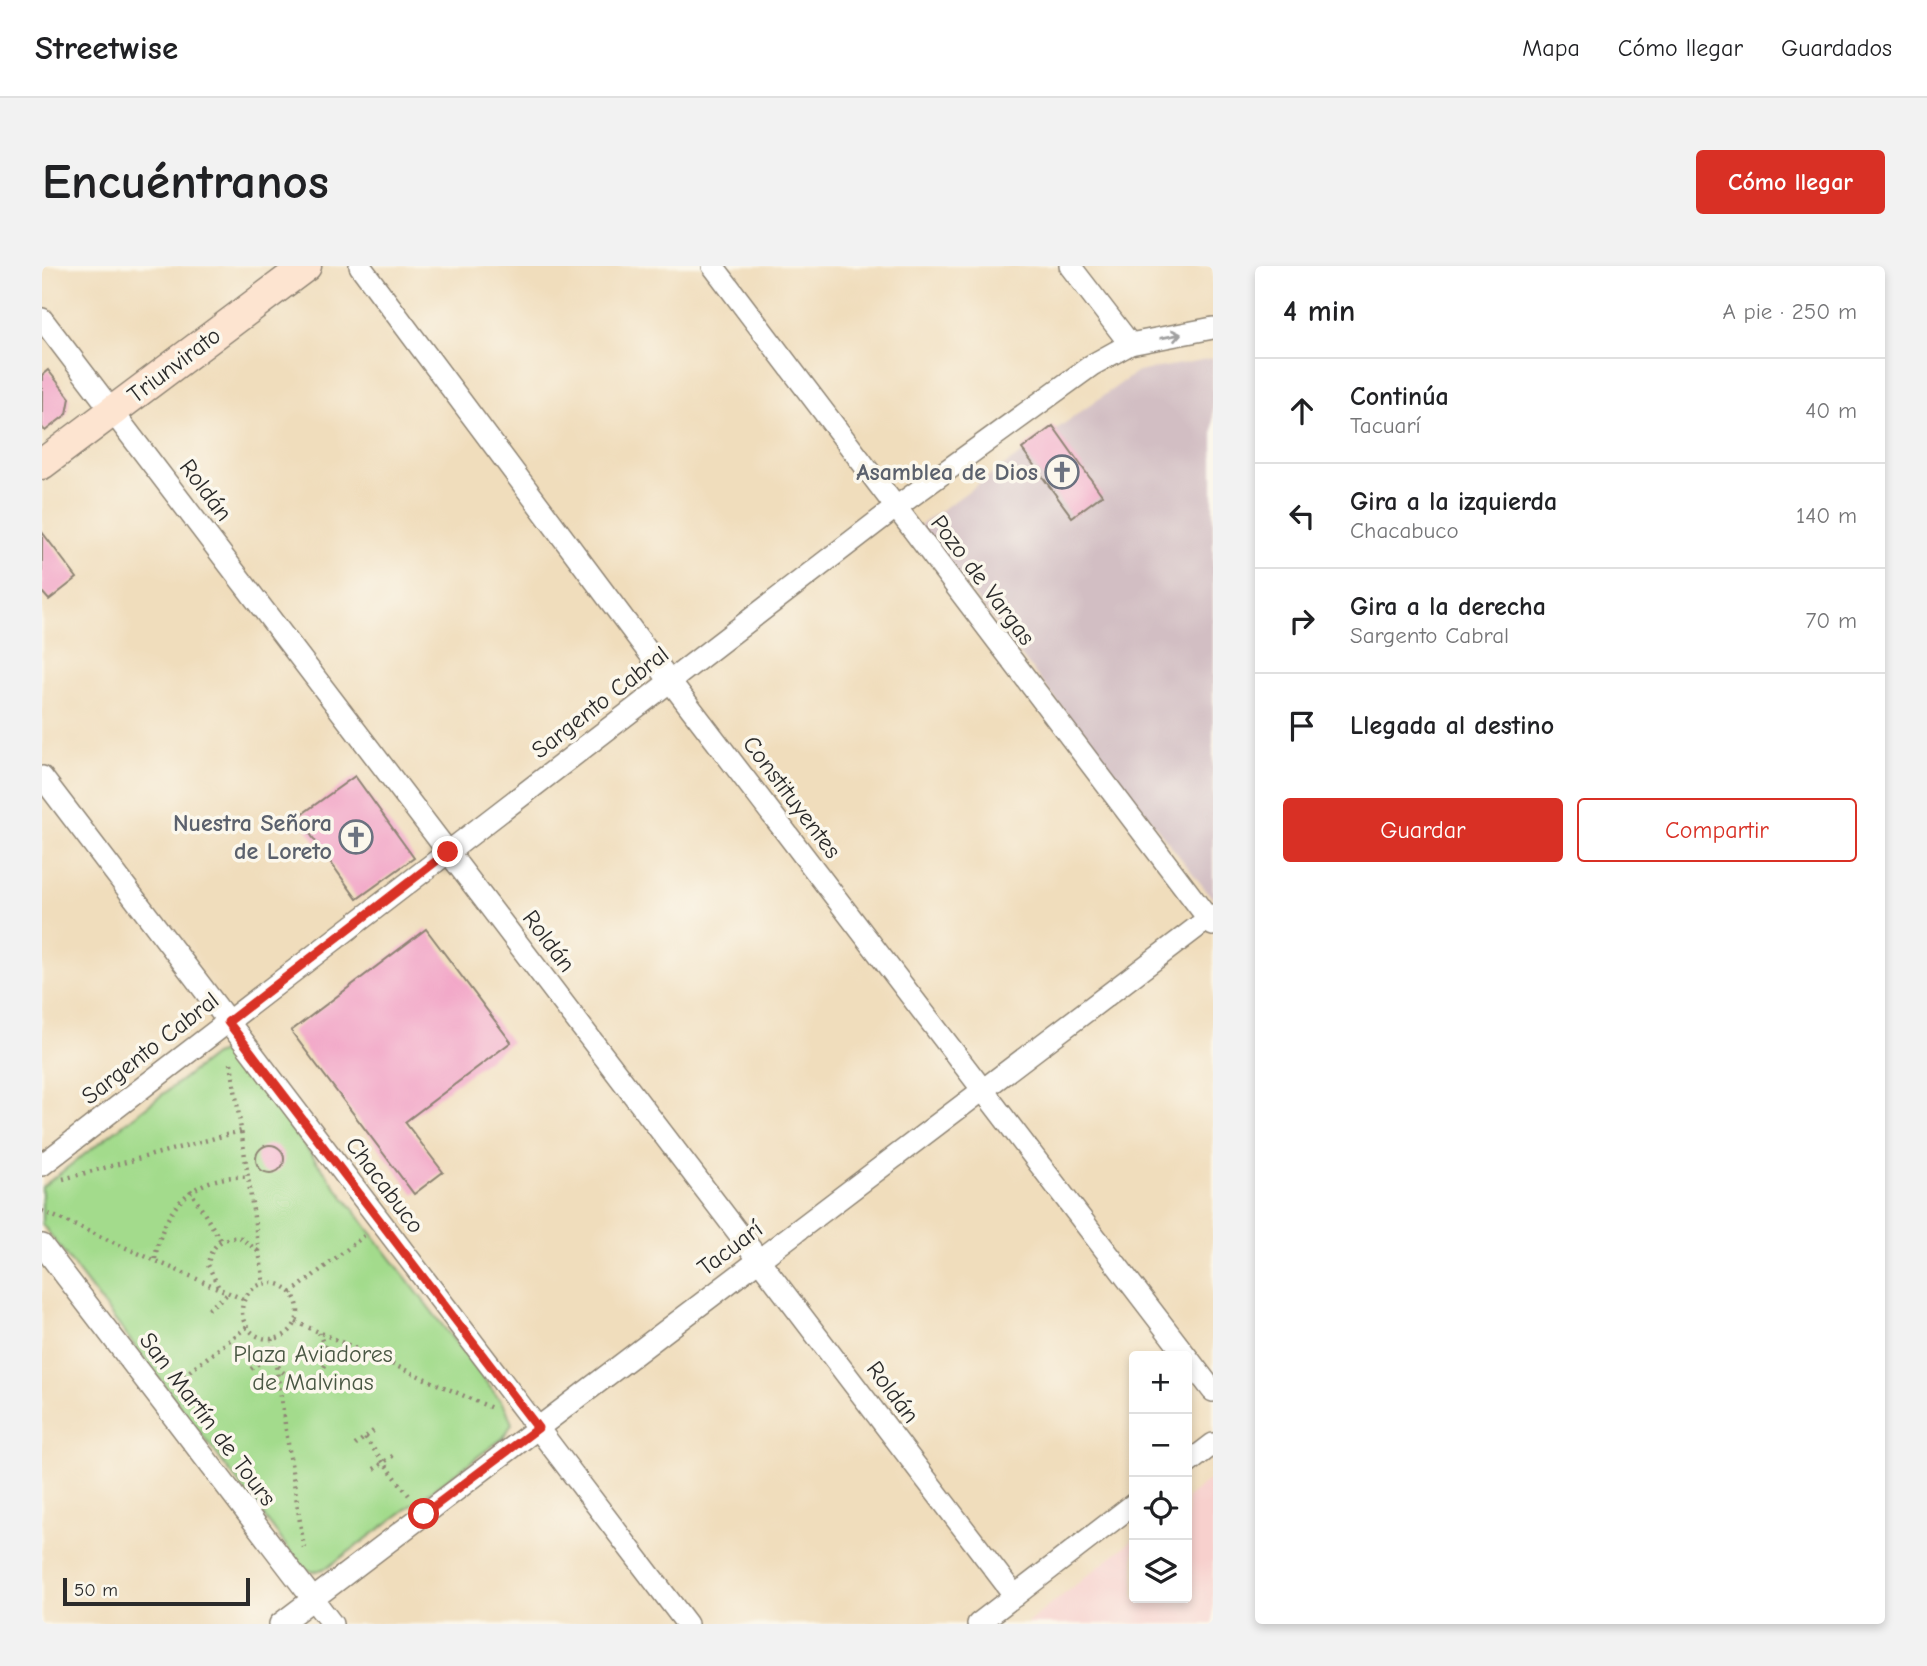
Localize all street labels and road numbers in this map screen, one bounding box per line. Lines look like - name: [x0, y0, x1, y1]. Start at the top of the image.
- street label: Triunvirato: [122, 321, 226, 409]
- street label: Roldán: [174, 453, 238, 527]
- street label: Pozo de Vargas: [925, 509, 1041, 651]
- street label: Sargento Cabral: [526, 640, 674, 764]
- street label: Constituyentes: [737, 730, 847, 864]
- street label: Roldán: [517, 904, 581, 978]
- street label: Sargento Cabral: [76, 986, 224, 1110]
- street label: Chacabuco: [340, 1131, 430, 1239]
- street label: Tacuarí: [692, 1214, 768, 1281]
- street label: San Martín de Tours: [134, 1327, 282, 1511]
- street label: Roldán: [861, 1355, 925, 1429]

